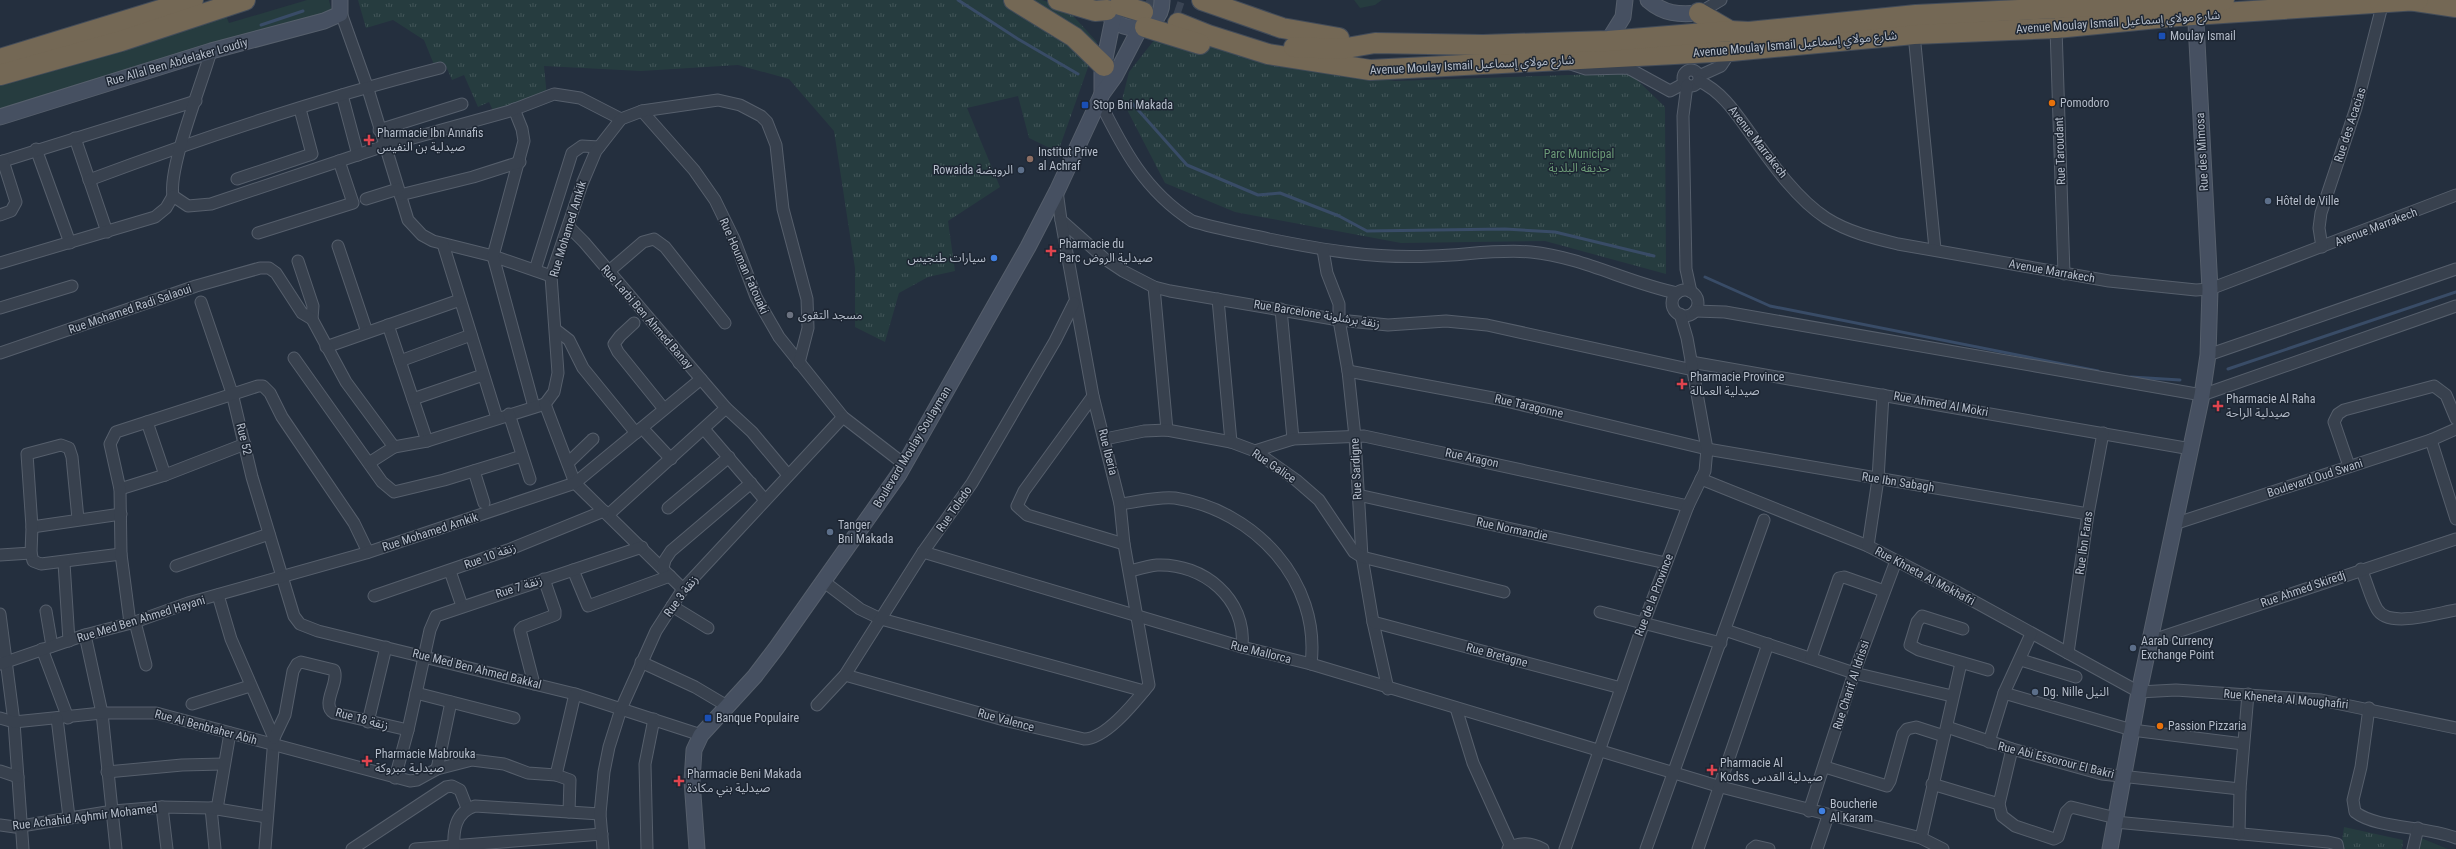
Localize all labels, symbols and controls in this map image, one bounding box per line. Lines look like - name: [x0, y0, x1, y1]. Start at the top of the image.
- street label: Avenue Moulay Ismail شارع مولاي إسماعيل: [2015, 8, 2221, 36]
- street label: Avenue Moulay Ismail شارع مولاي إسماعيل: [1692, 28, 1898, 63]
- place label: Moulay Ismail: [2170, 29, 2236, 43]
- marker: Moulay Ismail: [2157, 31, 2167, 41]
- street label: Rue Allal Ben Abdelaker Loudiy: [105, 35, 249, 89]
- street label: Avenue Moulay Ismail شارع مولاي إسماعيل: [1369, 53, 1575, 80]
- street label: Rue des Acacias: [2331, 86, 2369, 164]
- place label: Pomodoro: [2060, 96, 2109, 110]
- place label: Stop Bni Makada: [1093, 98, 1173, 112]
- marker: Pomodoro: [2047, 98, 2057, 108]
- marker: Stop Bni Makada: [1080, 100, 1090, 110]
- street label: Avenue Marrakech: [1726, 103, 1790, 181]
- street label: Rue des Mimosa: [2193, 112, 2211, 192]
- street label: Rue Taroudant: [2052, 116, 2068, 185]
- place label: Pharmacie Ibn Annafis صيدلية بن النفيس: [377, 126, 483, 154]
- marker: Pharmacie Ibn Annafis صيدلية بن النفيس: [364, 135, 374, 145]
- place label: Institut Prive al Achraf: [1038, 145, 1098, 173]
- park label: Parc Municipal حديقة البلدية: [1544, 147, 1614, 175]
- marker: Institut Prive al Achraf: [1025, 154, 1035, 164]
- place label: Rowaida الرويضة: [933, 163, 1013, 177]
- marker: Rowaida الرويضة: [1016, 165, 1026, 175]
- street label: Rue Mohamed Amkik: [547, 179, 589, 279]
- place label: Hôtel de Ville: [2276, 194, 2339, 208]
- marker: Hôtel de Ville: [2263, 196, 2273, 206]
- street label: Avenue Marrakech: [2333, 205, 2419, 249]
- street label: Rue Houman Fatouaki: [717, 216, 771, 316]
- place label: Pharmacie du Parc صيدلية الروض: [1059, 237, 1153, 265]
- marker: Pharmacie du Parc صيدلية الروض: [1046, 246, 1056, 256]
- place label: سيارات طنجيس: [907, 251, 986, 265]
- marker: سيارات طنجيس: [989, 253, 999, 263]
- street label: Avenue Marrakech: [2008, 257, 2096, 285]
- street label: Rue Larbi Ben Ahmed Banay: [598, 262, 696, 372]
- street label: Rue Mohamed Radi Salaoui: [67, 281, 193, 337]
- street label: Rue Barcelone زنقة برشلونة: [1253, 297, 1381, 331]
- place label: مسجد التقوى: [798, 308, 862, 322]
- marker: مسجد التقوى: [785, 310, 795, 320]
- place label: Pharmacie Province صيدلية العمالة: [1690, 370, 1785, 398]
- marker: Pharmacie Province صيدلية العمالة: [1677, 379, 1687, 389]
- street label: Boulevard Moulay Soulayman: [870, 384, 954, 510]
- street label: Rue Ahmed Al Mokri: [1893, 389, 1989, 419]
- street label: Rue Taragonne: [1493, 391, 1565, 421]
- place label: Pharmacie Al Raha صيدلية الراحة: [2226, 392, 2316, 420]
- marker: Pharmacie Al Raha صيدلية الراحة: [2213, 401, 2223, 411]
- street label: Rue 52: [233, 422, 255, 456]
- street label: Rue Iberia: [1095, 427, 1121, 477]
- street label: Rue Sardigne: [1347, 437, 1365, 500]
- street label: Rue Aragon: [1444, 445, 1500, 471]
- street label: Rue Galice: [1249, 446, 1299, 486]
- street label: Boulevard Oud Swani: [2265, 456, 2365, 500]
- street label: Rue Ibn Sabagh: [1861, 469, 1936, 495]
- street label: Rue Toledo: [933, 484, 975, 534]
- street label: Rue Mohamed Amkik: [380, 510, 480, 554]
- street label: Rue Ibn Faras: [2073, 510, 2095, 576]
- street label: Rue Normandie: [1475, 515, 1549, 543]
- place label: Tanger Bni Makada: [838, 518, 894, 546]
- marker: Tanger Bni Makada: [825, 527, 835, 537]
- street label: Rue 10 زنقة: [462, 540, 518, 572]
- street label: Rue Khneta Al Mokhafri: [1873, 544, 1977, 608]
- street label: Rue de la Province: [1632, 551, 1676, 638]
- street label: Rue Ahmed Skiredj: [2259, 568, 2347, 610]
- street label: Rue 7 زنقة: [494, 573, 544, 601]
- street label: Rue 3 زنقة: [661, 573, 701, 619]
- street label: Rue Med Ben Ahmed Hayani: [75, 593, 207, 645]
- place label: Aarab Currency Exchange Point: [2141, 634, 2214, 662]
- street label: Rue Mallorca: [1229, 638, 1293, 666]
- street label: Rue Charif Al Idrissi: [1830, 638, 1872, 732]
- street label: Rue Bretagne: [1465, 640, 1530, 670]
- marker: Aarab Currency Exchange Point: [2128, 643, 2138, 653]
- street label: Rue Med Ben Ahmed Bakkal: [411, 646, 543, 692]
- place label: Dg. Nille النيل: [2043, 685, 2109, 699]
- marker: Dg. Nille النيل: [2030, 687, 2040, 697]
- street label: Rue Kheneta Al Moughafiri: [2223, 687, 2349, 711]
- street label: Rue 18 زنقة: [334, 705, 390, 733]
- street label: Rue Valence: [976, 706, 1036, 734]
- street label: Rue Ai Benbtaher Abih: [153, 707, 259, 747]
- place label: Banque Populaire: [716, 711, 799, 725]
- marker: Banque Populaire: [703, 713, 713, 723]
- place label: Passion Pizzaria: [2168, 719, 2247, 733]
- marker: Passion Pizzaria: [2155, 721, 2165, 731]
- street label: Rue Abi Essorour El Bakri: [1996, 739, 2116, 781]
- place label: Pharmacie Mabrouka صيدلية مبروكة: [375, 747, 476, 775]
- marker: Pharmacie Mabrouka صيدلية مبروكة: [362, 756, 372, 766]
- place label: Pharmacie Al Kodss صيدلية القدس: [1720, 756, 1823, 784]
- marker: Pharmacie Al Kodss صيدلية القدس: [1707, 765, 1717, 775]
- place label: Pharmacie Beni Makada صيدلية بني مكادة: [687, 767, 802, 798]
- marker: Pharmacie Beni Makada صيدلية بني مكادة: [674, 776, 684, 786]
- place label: Boucherie Al Karam: [1830, 797, 1878, 825]
- street label: Rue Achahid Aghmir Mohamed: [12, 801, 158, 833]
- marker: Boucherie Al Karam: [1817, 806, 1827, 816]

